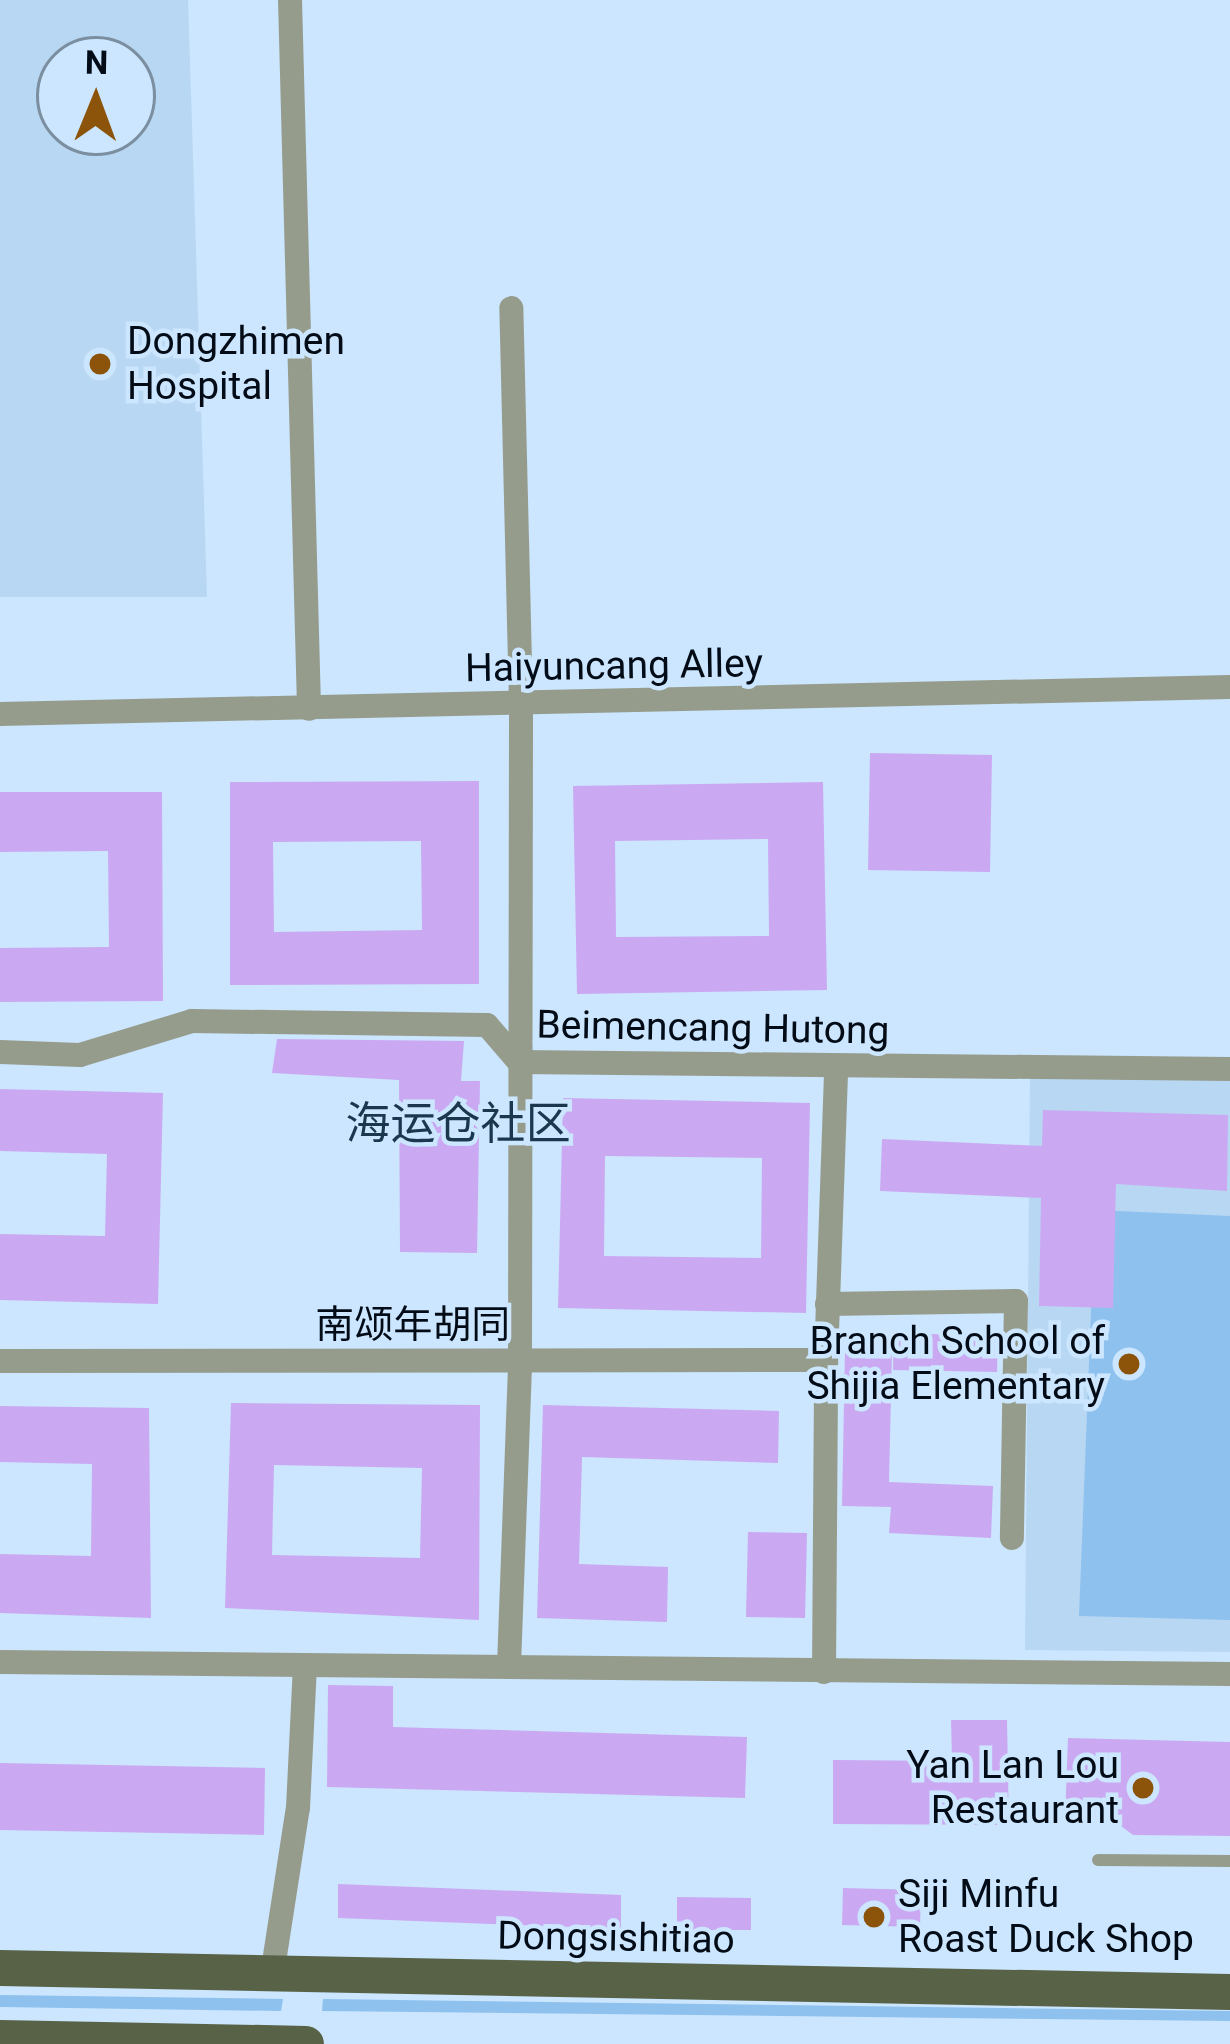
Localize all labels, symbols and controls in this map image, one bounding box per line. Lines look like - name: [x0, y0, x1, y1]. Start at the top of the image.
- north arrow: [36, 36, 156, 156]
- text: N: [85, 43, 109, 82]
- place label: Dongzhimen Hospital: [127, 319, 345, 410]
- marker: Dongzhimen Hospital: [84, 348, 116, 380]
- street label: Haiyuncang Alley: [465, 640, 763, 692]
- street label: Beimencang Hutong: [536, 1002, 890, 1054]
- district label: 海运仓社区: [346, 1097, 570, 1151]
- street label: 南颂年胡同: [316, 1302, 510, 1348]
- place label: Branch School of Shijia Elementary: [806, 1319, 1105, 1410]
- marker: Branch School of Shijia Elementary: [1116, 1351, 1142, 1377]
- place label: Yan Lan Lou Restaurant: [906, 1743, 1119, 1834]
- marker: Yan Lan Lou Restaurant: [1130, 1775, 1156, 1801]
- place label: Siji Minfu Roast Duck Shop: [898, 1872, 1194, 1963]
- marker: Siji Minfu Roast Duck Shop: [861, 1904, 887, 1930]
- street label: Dongsishitiao: [497, 1913, 735, 1963]

